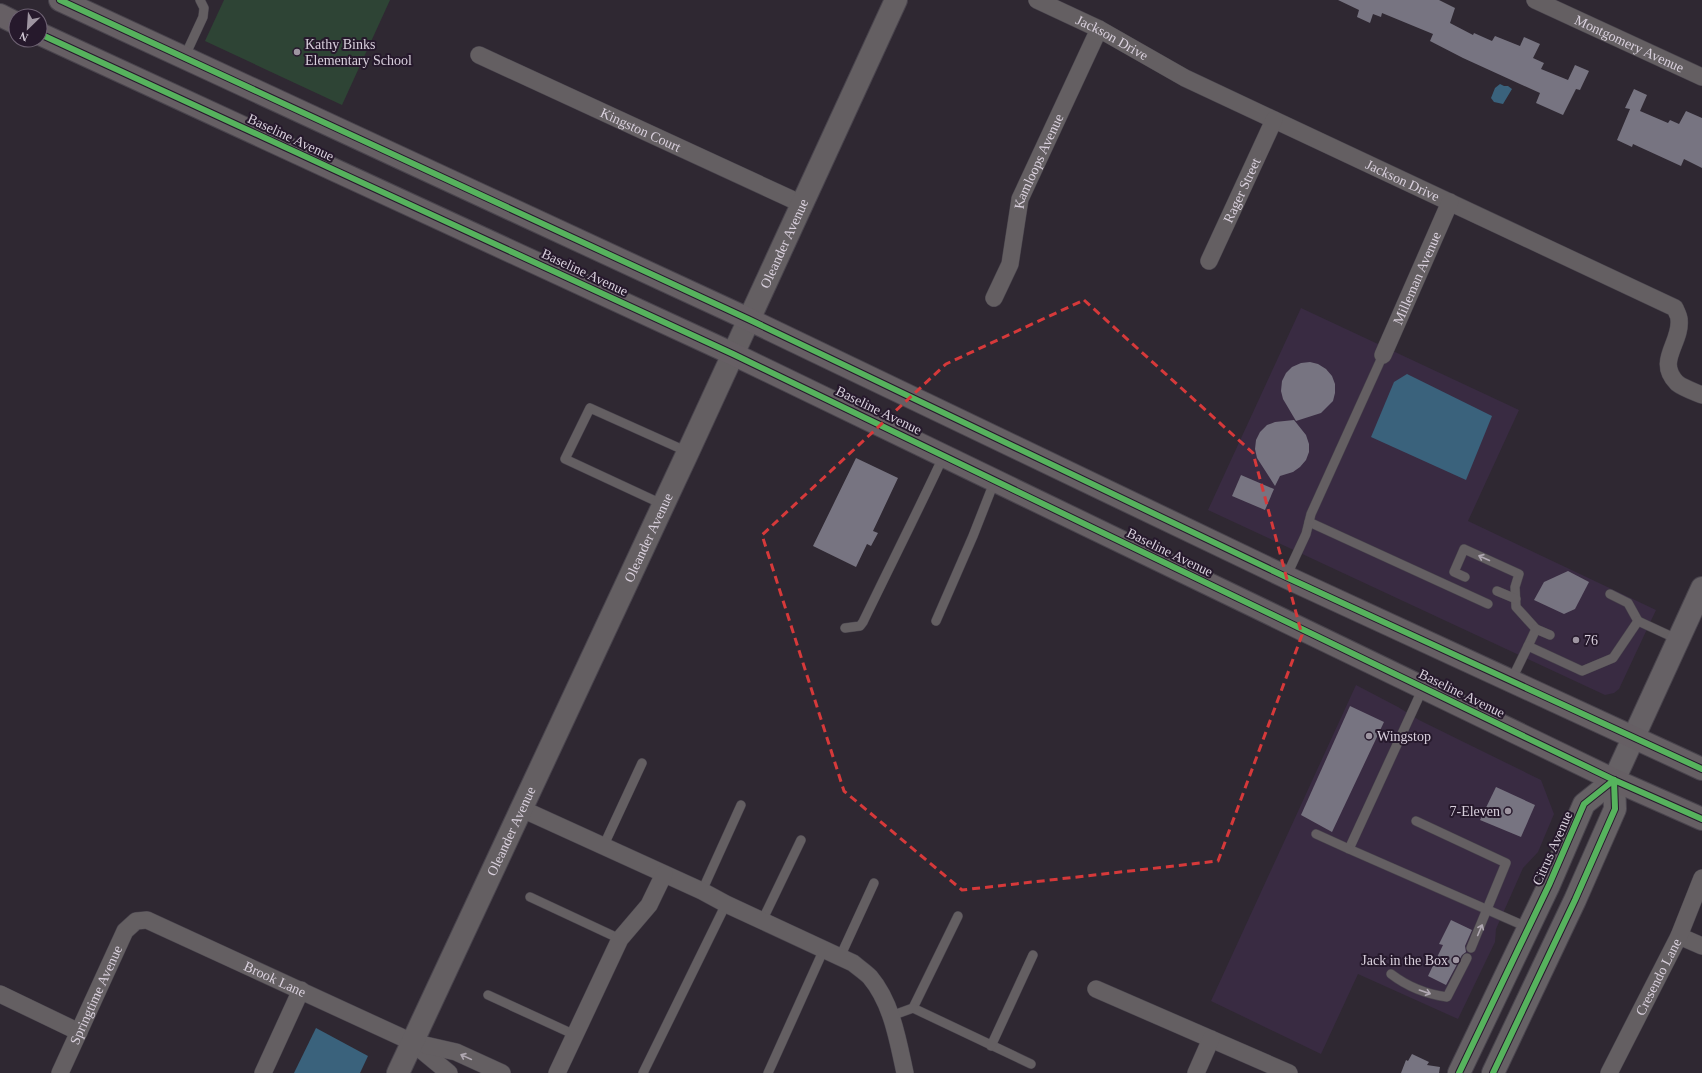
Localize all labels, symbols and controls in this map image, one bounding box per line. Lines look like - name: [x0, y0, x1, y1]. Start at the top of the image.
- north arrow: [8, 8, 48, 48]
- street label: Jackson Drive: [1074, 12, 1151, 63]
- street label: Montgomery Avenue: [1572, 12, 1686, 76]
- text: N: [18, 30, 30, 44]
- place label: Kathy Binks Elementary School: [305, 37, 412, 68]
- marker: Kathy Binks Elementary School: [292, 47, 302, 57]
- street label: Kingston Court: [598, 105, 683, 155]
- street label: Baseline Avenue: [245, 111, 336, 164]
- street label: Kamloops Avenue: [1012, 112, 1066, 210]
- street label: Rager Street: [1221, 156, 1264, 225]
- street label: Jackson Drive: [1363, 157, 1442, 204]
- street label: Oleander Avenue: [757, 197, 811, 291]
- street label: Milleman Avenue: [1390, 230, 1444, 327]
- street label: Baseline Avenue: [539, 246, 630, 299]
- street label: Baseline Avenue: [834, 383, 924, 438]
- street label: Oleander Avenue: [621, 491, 676, 585]
- street label: Baseline Avenue: [1125, 525, 1215, 580]
- one-way arrow: [1478, 554, 1490, 561]
- place label: 76: [1584, 633, 1598, 648]
- marker: 76: [1571, 635, 1581, 645]
- street label: Baseline Avenue: [1417, 666, 1507, 721]
- place label: Wingstop: [1377, 729, 1431, 744]
- marker: Wingstop: [1364, 731, 1374, 741]
- street label: Oleander Avenue: [484, 784, 539, 878]
- place label: 7-Eleven: [1449, 804, 1500, 819]
- marker: 7-Eleven: [1503, 806, 1513, 816]
- street label: Citrus Avenue: [1529, 809, 1575, 888]
- one-way arrow: [1476, 924, 1484, 936]
- street label: Cresendo Lane: [1633, 936, 1684, 1018]
- street label: Springtime Avenue: [67, 943, 125, 1047]
- place label: Jack in the Box: [1361, 953, 1448, 968]
- marker: Jack in the Box: [1451, 955, 1461, 965]
- street label: Brook Lane: [241, 959, 308, 1000]
- one-way arrow: [1419, 988, 1431, 996]
- one-way arrow: [461, 1053, 473, 1060]

